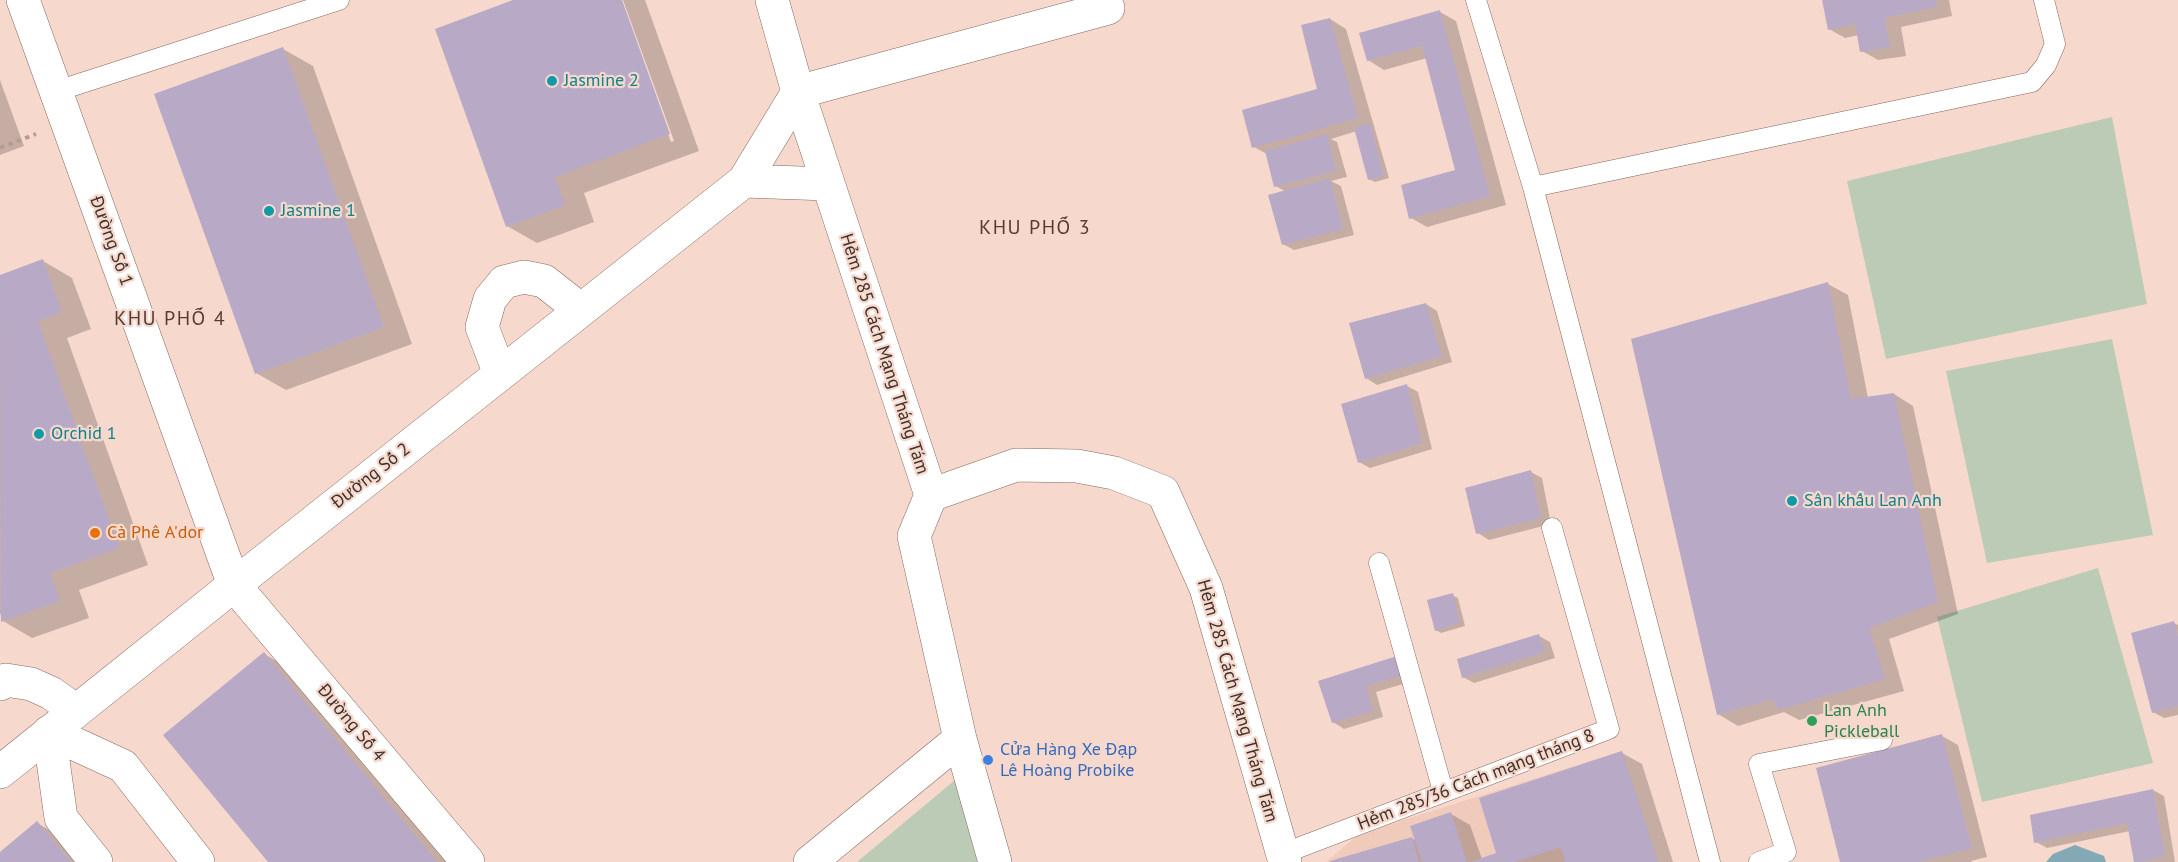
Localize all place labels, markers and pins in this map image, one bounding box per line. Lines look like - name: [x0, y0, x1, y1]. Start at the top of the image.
- place label: Jasmine 2: [564, 70, 639, 92]
- marker: Jasmine 2: [545, 74, 559, 88]
- place label: Jasmine 1: [281, 200, 356, 222]
- marker: Jasmine 1: [262, 204, 276, 218]
- place label: Orchid 1: [51, 423, 117, 445]
- marker: Orchid 1: [32, 427, 46, 441]
- place label: Sân khấu Lan Anh: [1804, 490, 1942, 512]
- marker: Sân khấu Lan Anh: [1785, 494, 1799, 508]
- place label: Cà Phê A'dor: [107, 522, 203, 544]
- marker: Cà Phê A'dor: [88, 526, 102, 540]
- place label: Lan Anh Pickleball: [1824, 700, 1899, 742]
- marker: Lan Anh Pickleball: [1805, 714, 1819, 728]
- place label: Cửa Hàng Xe Đạp Lê Hoàng Probike: [1000, 739, 1137, 782]
- marker: Cửa Hàng Xe Đạp Lê Hoàng Probike: [981, 753, 995, 767]

